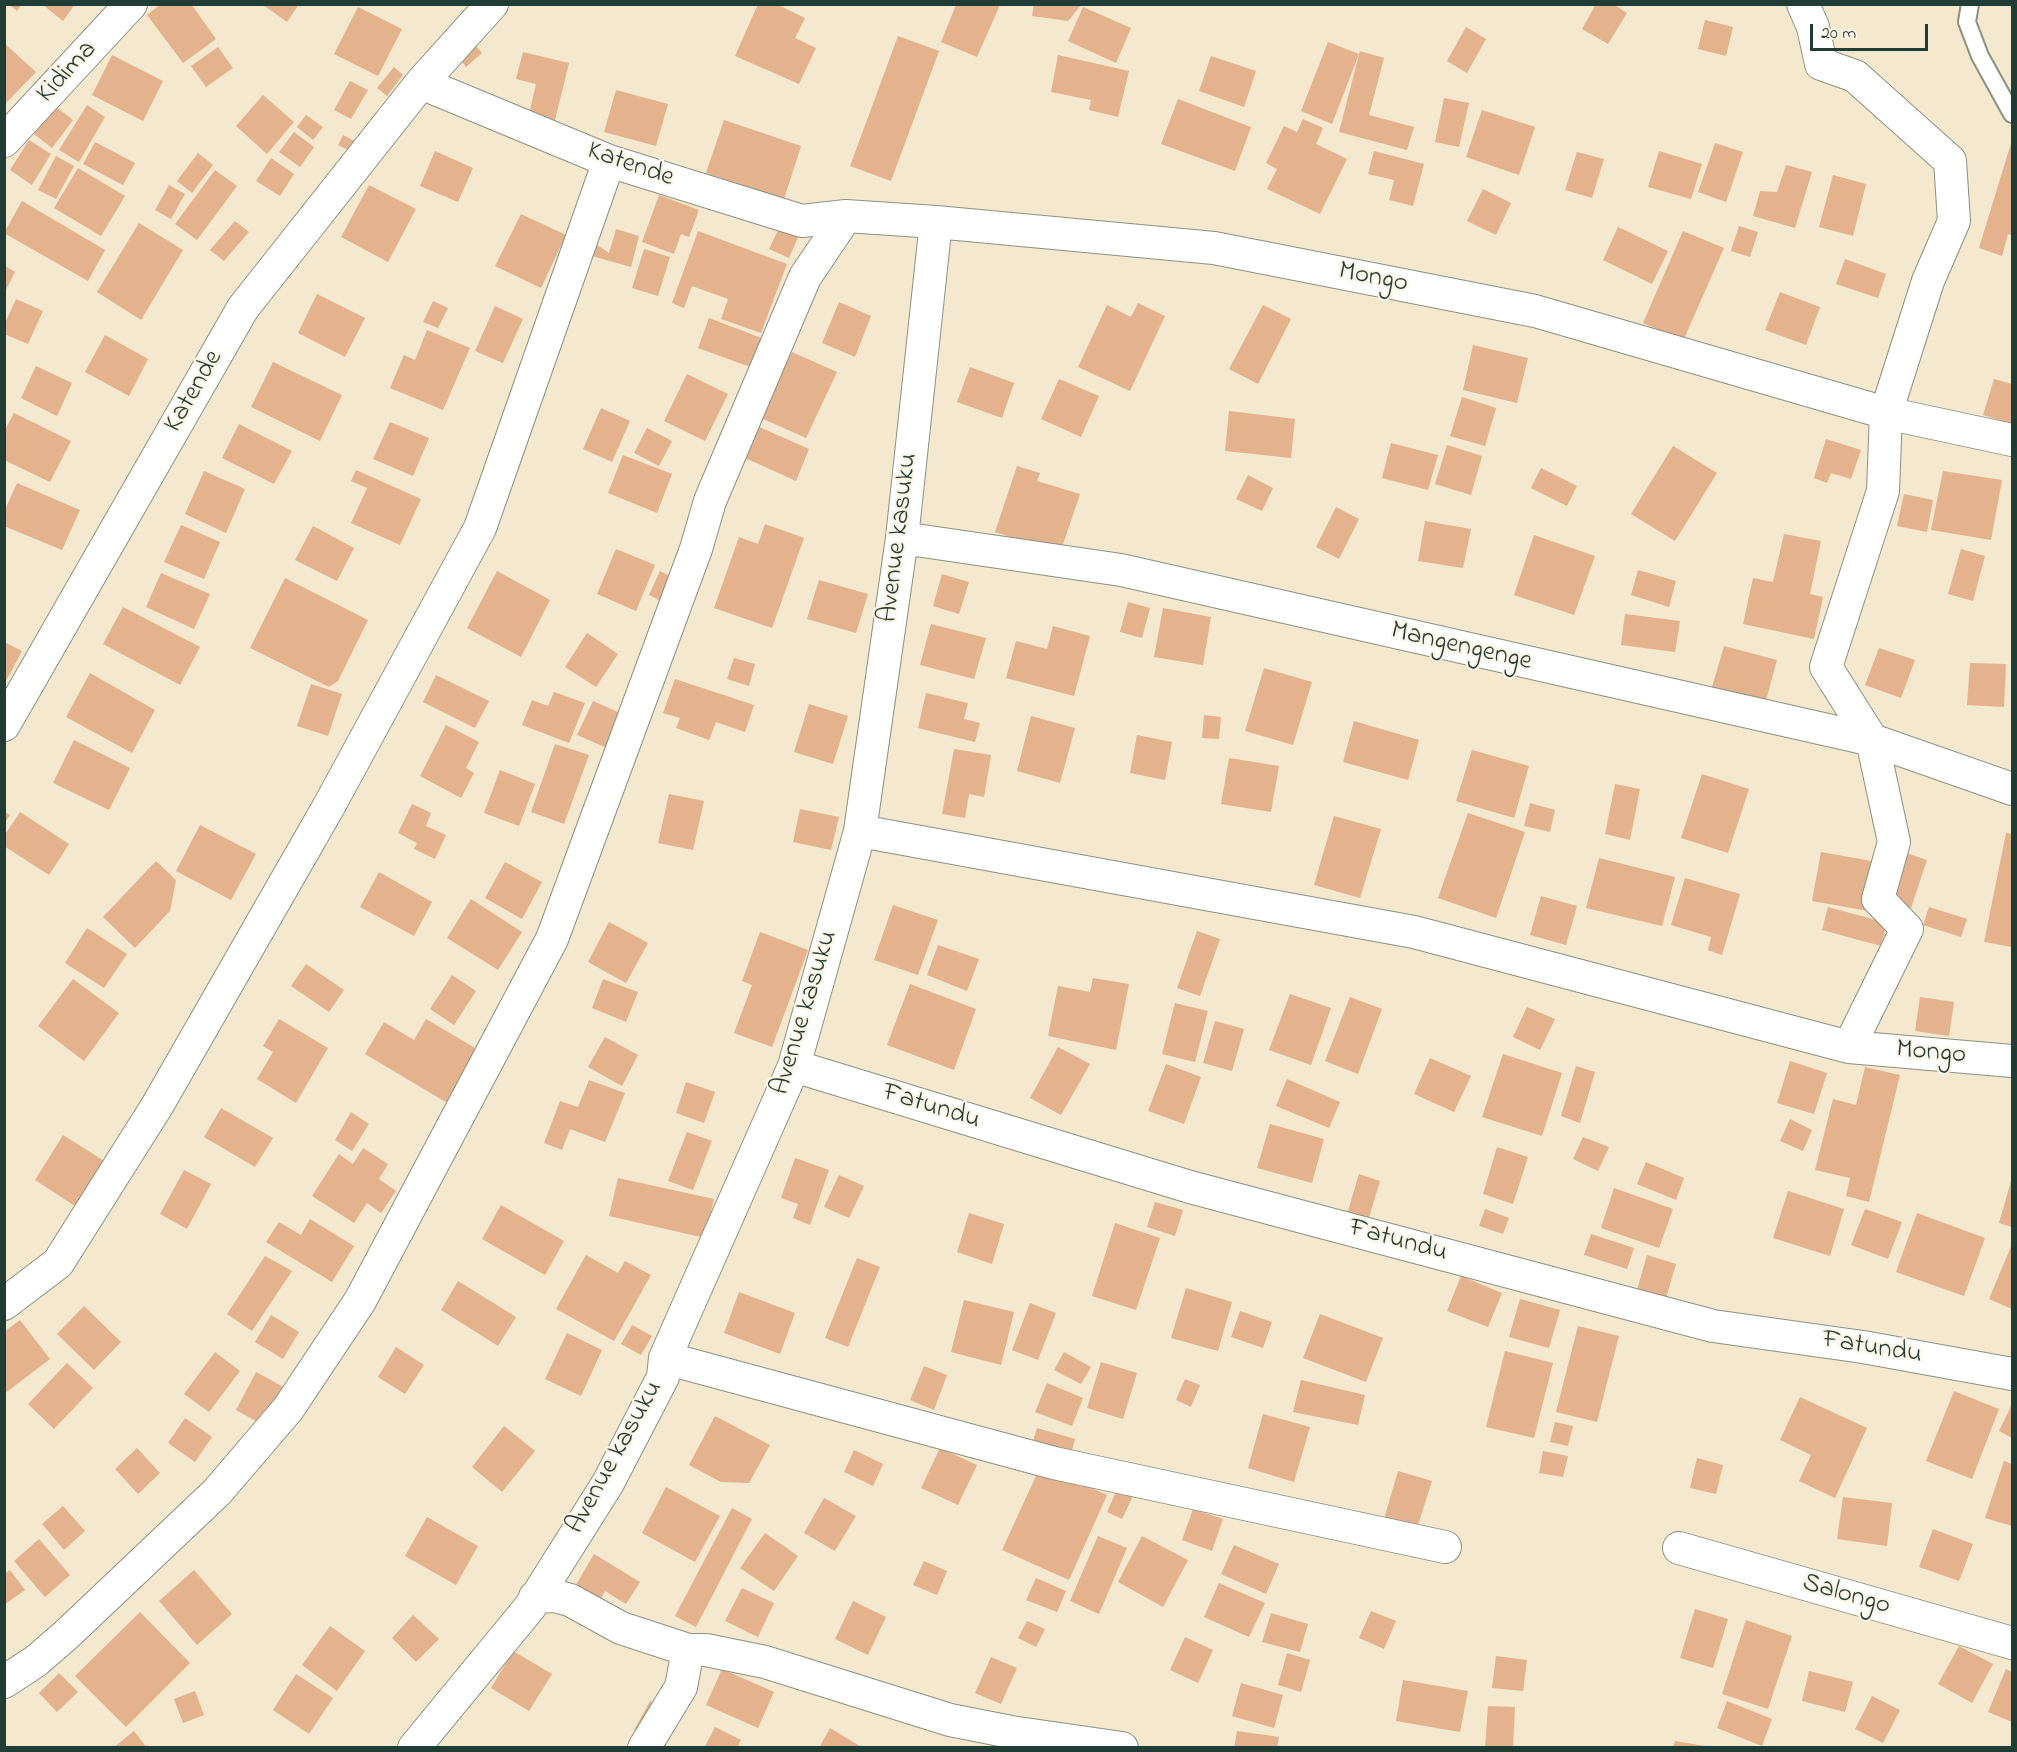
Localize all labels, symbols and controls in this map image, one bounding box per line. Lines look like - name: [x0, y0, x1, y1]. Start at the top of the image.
- scale bar: [1813, 12, 1932, 50]
- text: 20 m: [1821, 21, 1856, 47]
- street label: Kidima: [31, 35, 105, 111]
- street label: Katende: [582, 136, 678, 196]
- street label: Mongo: [1336, 256, 1410, 302]
- street label: Katende: [159, 345, 231, 439]
- street label: Avenue kasuku: [874, 452, 926, 624]
- street label: Mangengenge: [1387, 616, 1535, 680]
- street label: Avenue kasuku: [766, 927, 846, 1099]
- street label: Mongo: [1895, 1035, 1967, 1073]
- street label: Fatundu: [878, 1078, 984, 1138]
- street label: Fatundu: [1345, 1213, 1451, 1271]
- street label: Fatundu: [1820, 1325, 1924, 1373]
- street label: Avenue kasuku: [561, 1376, 671, 1540]
- street label: Salongo: [1798, 1568, 1894, 1624]

